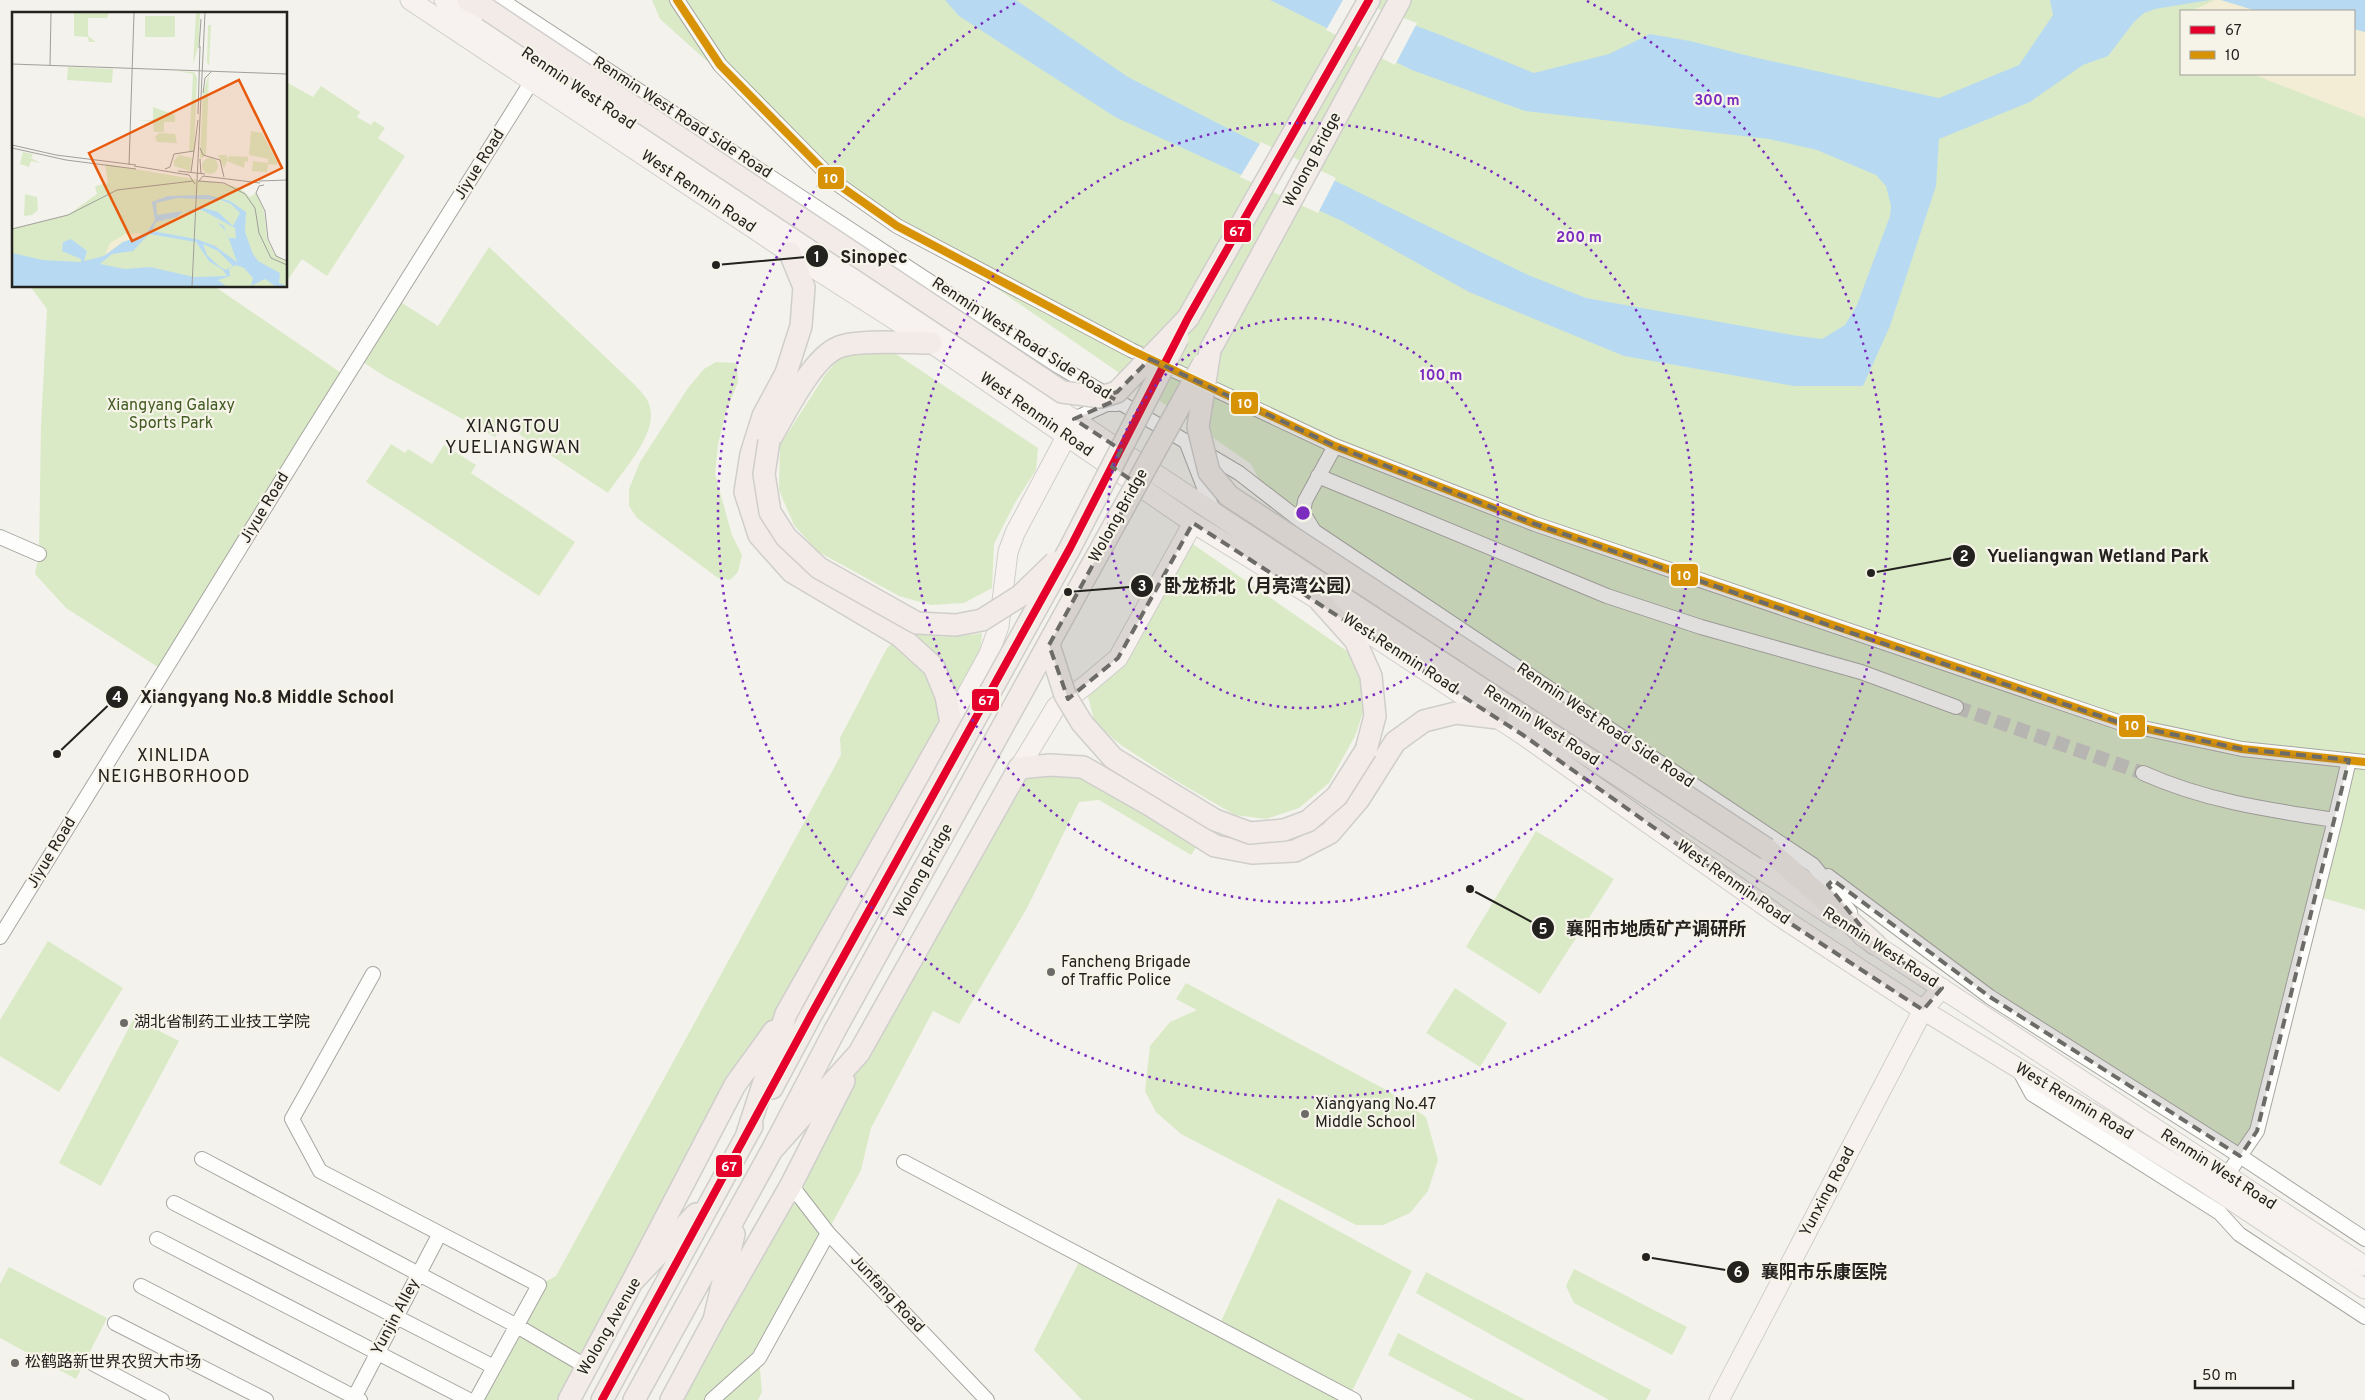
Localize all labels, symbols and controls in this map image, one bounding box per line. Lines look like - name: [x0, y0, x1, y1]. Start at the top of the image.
- legend: [2180, 10, 2355, 75]
- inset map: [12, 12, 288, 288]
- text: 67: [2225, 22, 2242, 41]
- street label: Renmin West Road: [517, 43, 639, 135]
- text: 10: [2225, 47, 2240, 66]
- street label: Renmin West Road Side Road: [589, 52, 775, 184]
- text: 300 m: [1694, 92, 1740, 111]
- street label: Wolong Bridge: [1280, 109, 1346, 211]
- street label: Jiyue Road: [450, 126, 510, 204]
- street label: West Renmin Road: [637, 146, 759, 238]
- line badge: 10: [817, 166, 845, 190]
- text: 10: [824, 171, 838, 188]
- line badge: 67: [1223, 219, 1252, 243]
- text: 67: [1229, 224, 1245, 241]
- text: 200 m: [1556, 229, 1602, 248]
- callout: Sinopec: [805, 240, 917, 273]
- text: Sinopec: [840, 247, 908, 270]
- text: 1: [814, 249, 820, 268]
- street label: Renmin West Road Side Road: [928, 273, 1114, 405]
- text: 100 m: [1420, 367, 1462, 386]
- street label: West Renmin Road: [975, 368, 1097, 462]
- line badge: 10: [1230, 391, 1259, 415]
- park label: Xiangyang Galaxy Sports Park: [107, 396, 235, 434]
- text: 10: [1238, 396, 1252, 413]
- district label: XIANGTOU YUELIANGWAN: [445, 416, 581, 460]
- street label: Wolong Bridge: [1085, 466, 1153, 566]
- street label: Jiyue Road: [236, 469, 294, 547]
- centre of rings: [1294, 504, 1312, 522]
- callout: Yueliangwan Wetland Park: [1952, 539, 2219, 572]
- text: Yueliangwan Wetland Park: [1987, 546, 2209, 569]
- text: 2: [1959, 548, 1969, 567]
- line badge: 10: [1670, 563, 1699, 587]
- text: 10: [1677, 568, 1691, 585]
- callout: 卧龙桥北（月亮湾公园）: [1129, 569, 1372, 602]
- text: 卧龙桥北（月亮湾公园）: [1164, 576, 1362, 599]
- text: 3: [1138, 578, 1147, 597]
- street label: West Renmin Road: [1338, 609, 1462, 699]
- street label: Renmin West Road Side Road: [1512, 659, 1698, 793]
- callout: Xiangyang No.8 Middle School: [104, 681, 404, 714]
- street label: Renmin West Road: [1479, 681, 1603, 771]
- text: Xiangyang No.8 Middle School: [140, 687, 394, 710]
- line badge: 67: [971, 688, 1000, 712]
- text: 4: [112, 689, 122, 708]
- text: 67: [978, 693, 994, 710]
- line badge: 10: [2118, 714, 2146, 738]
- text: 10: [2125, 718, 2139, 735]
- district label: XINLIDA NEIGHBORHOOD: [97, 745, 251, 789]
- street label: Jiyue Road: [23, 814, 81, 892]
- street label: Wolong Bridge: [890, 821, 958, 921]
- street label: West Renmin Road: [1672, 836, 1794, 930]
- street label: Renmin West Road: [1818, 903, 1942, 993]
- callout: 襄阳市地质矿产调研所: [1531, 912, 1756, 945]
- text: 襄阳市地质矿产调研所: [1566, 918, 1746, 942]
- text: 5: [1538, 921, 1548, 940]
- place label: Fancheng Brigade of Traffic Police: [1061, 953, 1191, 991]
- marker: Fancheng Brigade of Traffic Police: [1045, 966, 1057, 978]
- place label: 湖北省制药工业技工学院: [134, 1013, 310, 1033]
- marker: 湖北省制药工业技工学院: [118, 1017, 130, 1029]
- street label: West Renmin Road: [2011, 1059, 2137, 1145]
- place label: Xiangyang No.47 Middle School: [1315, 1095, 1436, 1133]
- marker: Xiangyang No.47 Middle School: [1299, 1108, 1311, 1120]
- street label: Renmin West Road: [2156, 1125, 2280, 1215]
- street label: Yunxing Road: [1796, 1144, 1860, 1240]
- line badge: 67: [715, 1154, 743, 1178]
- text: 67: [721, 1159, 737, 1176]
- street label: Junfang Road: [846, 1251, 928, 1337]
- callout: 襄阳市乐康医院: [1726, 1255, 1897, 1288]
- text: 襄阳市乐康医院: [1761, 1262, 1887, 1285]
- text: 6: [1733, 1264, 1743, 1283]
- street label: Wolong Avenue: [574, 1274, 646, 1380]
- street label: Yunjin Alley: [367, 1275, 425, 1359]
- place label: 松鹤路新世界农贸大市场: [25, 1353, 201, 1373]
- marker: 松鹤路新世界农贸大市场: [9, 1357, 21, 1369]
- scale bar: [2195, 1358, 2292, 1390]
- text: 50 m: [2202, 1367, 2237, 1386]

